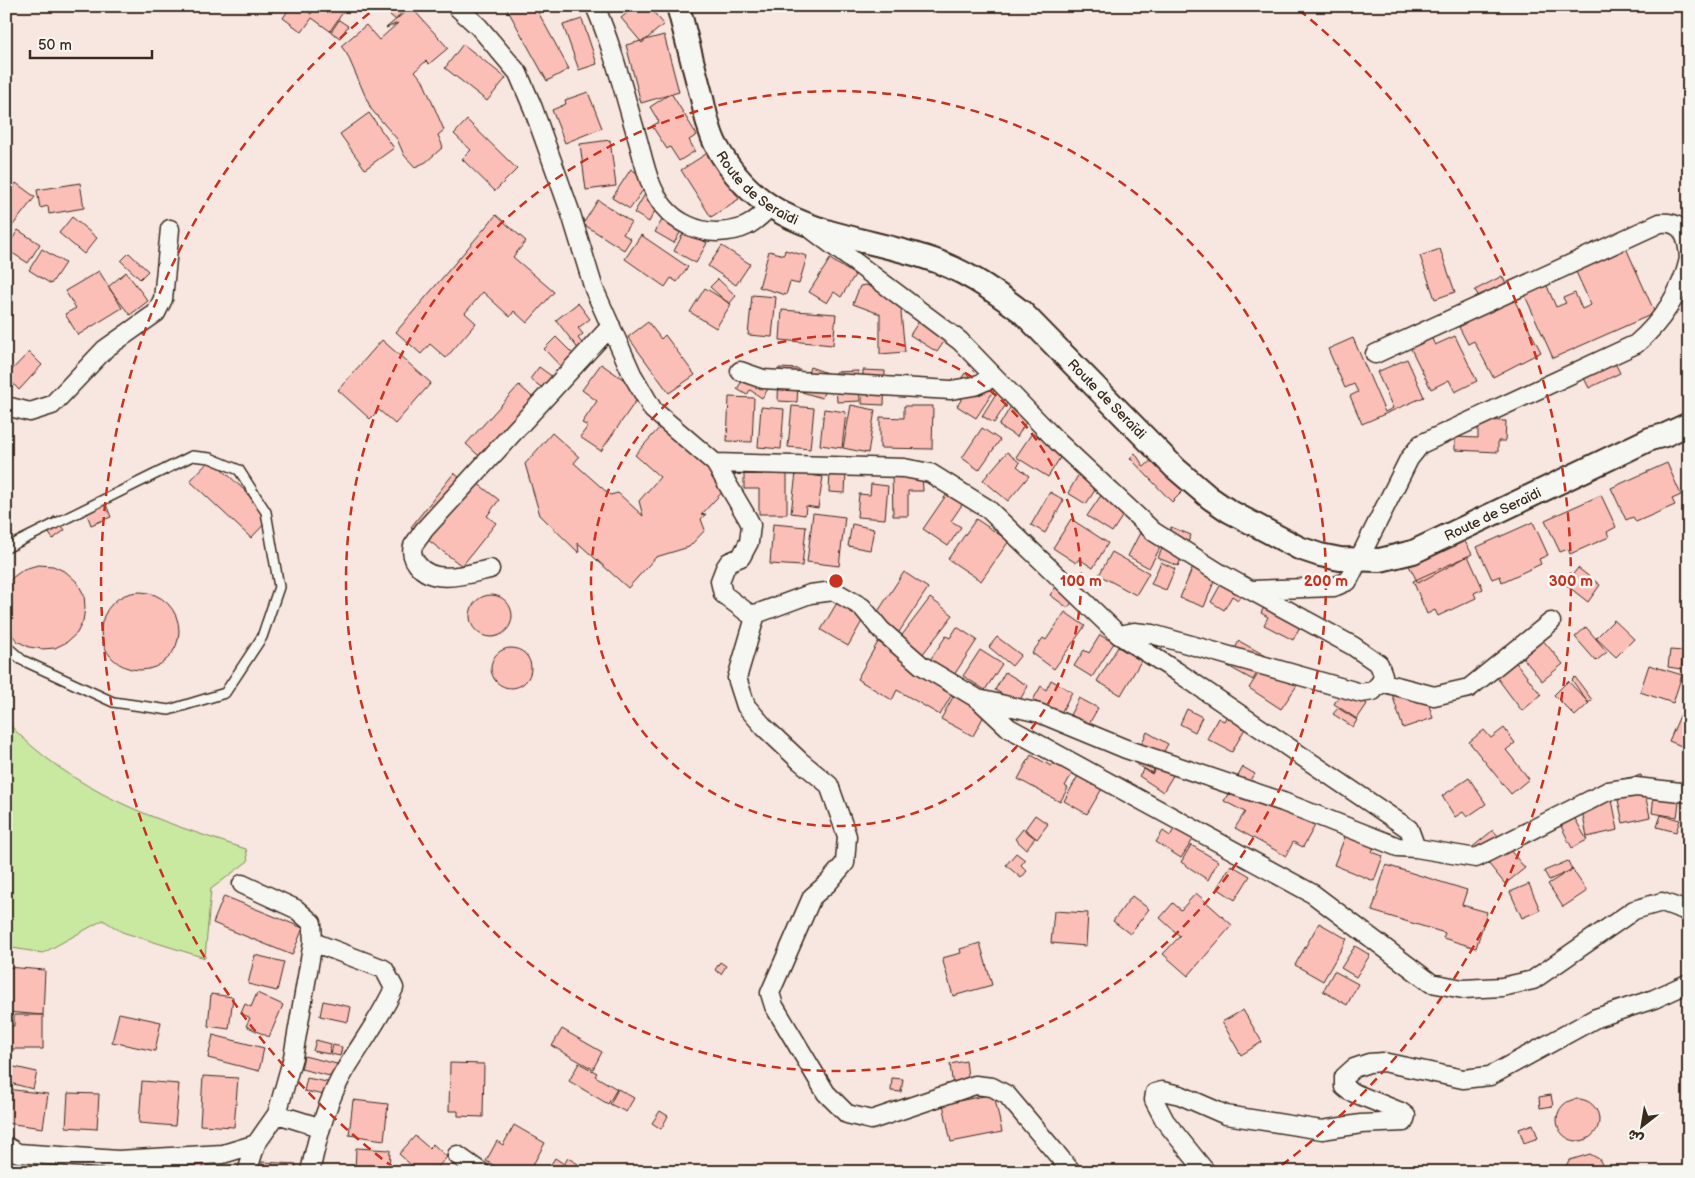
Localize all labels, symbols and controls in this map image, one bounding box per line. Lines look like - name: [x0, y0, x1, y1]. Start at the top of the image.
- scale bar: [30, 28, 152, 60]
- text: 50 m: [38, 36, 72, 55]
- street label: Route de Seraïdi: [712, 148, 801, 229]
- street label: Route de Seraïdi: [1064, 356, 1150, 443]
- street label: Route de Seraïdi: [1442, 484, 1544, 545]
- centre of rings: [827, 572, 845, 590]
- text: 100 m: [1060, 572, 1102, 591]
- text: 200 m: [1304, 572, 1348, 591]
- text: 300 m: [1549, 572, 1593, 591]
- north arrow: [1618, 1100, 1668, 1150]
- text: ش: [1625, 1125, 1647, 1148]

